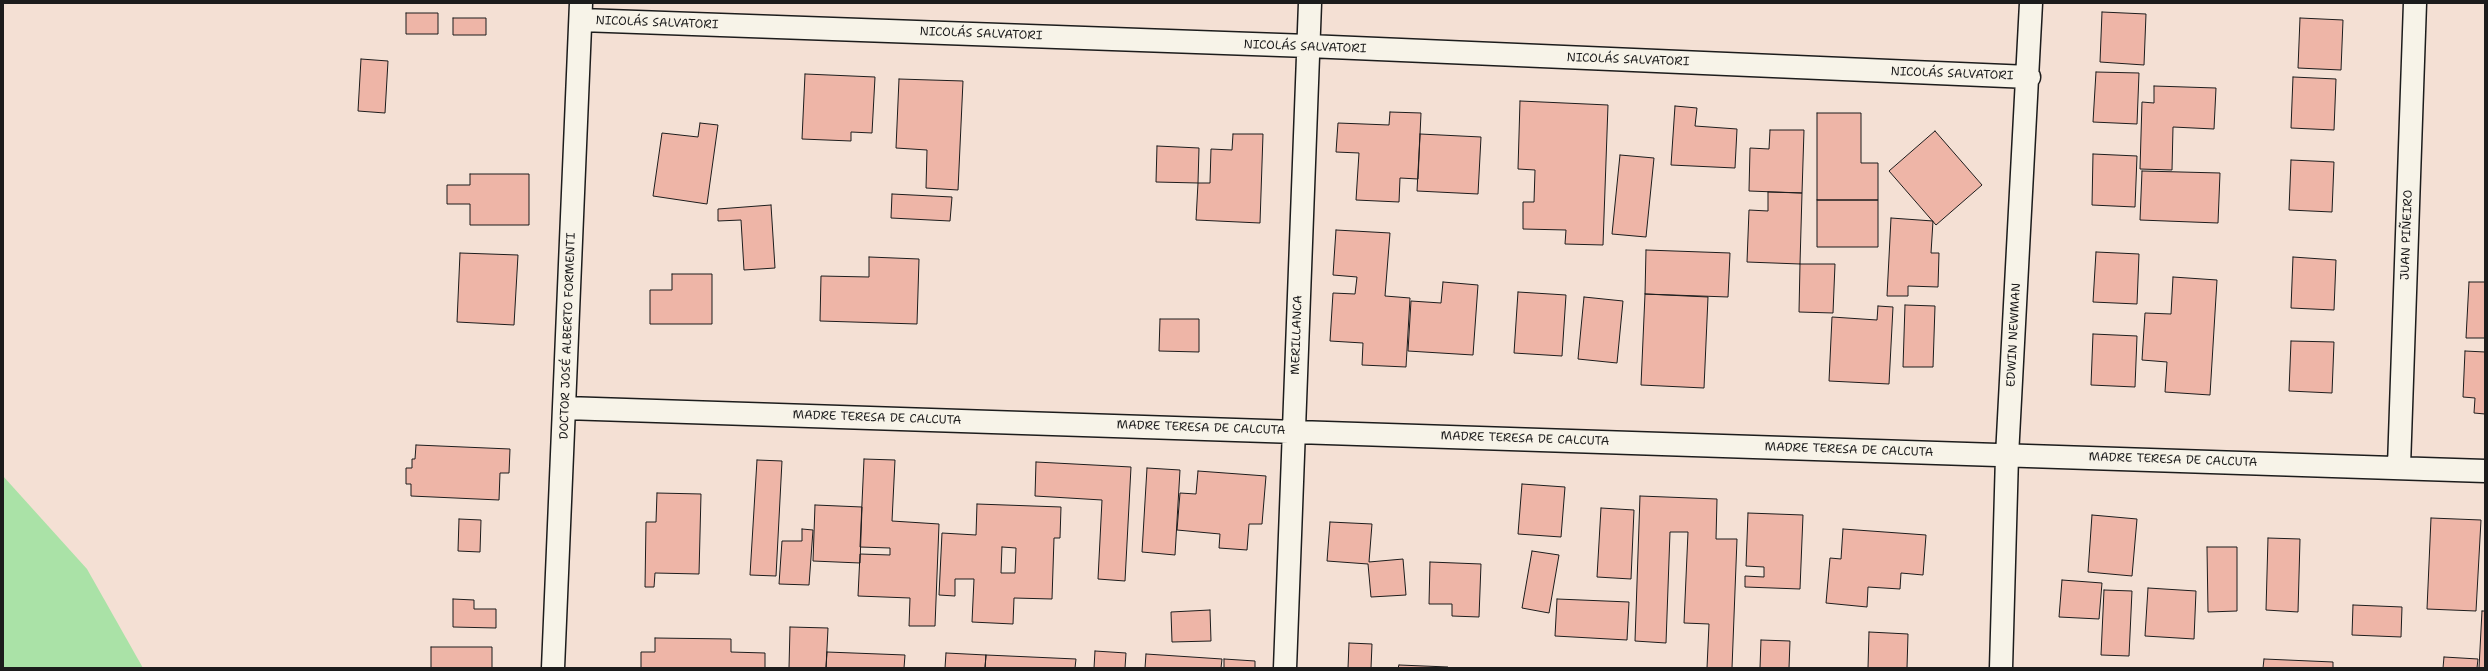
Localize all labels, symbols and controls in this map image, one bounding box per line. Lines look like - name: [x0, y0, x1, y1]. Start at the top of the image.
- street label: NICOLÁS SALVATORI: [595, 14, 719, 32]
- street label: NICOLÁS SALVATORI: [919, 25, 1043, 43]
- street label: NICOLÁS SALVATORI: [1243, 38, 1367, 56]
- street label: NICOLÁS SALVATORI: [1566, 51, 1690, 69]
- street label: NICOLÁS SALVATORI: [1890, 65, 2014, 83]
- street label: JUAN PIÑEIRO: [2398, 190, 2416, 280]
- street label: DOCTOR JOSÉ ALBERTO FORMENTI: [557, 232, 579, 440]
- street label: EDWIN NEWMAN: [2004, 283, 2024, 387]
- street label: MERILLANCA: [1288, 295, 1306, 375]
- street label: MADRE TERESA DE CALCUTA: [792, 408, 962, 428]
- street label: MADRE TERESA DE CALCUTA: [1116, 418, 1286, 438]
- street label: MADRE TERESA DE CALCUTA: [1440, 429, 1610, 449]
- street label: MADRE TERESA DE CALCUTA: [1764, 440, 1934, 460]
- street label: MADRE TERESA DE CALCUTA: [2088, 450, 2258, 470]

